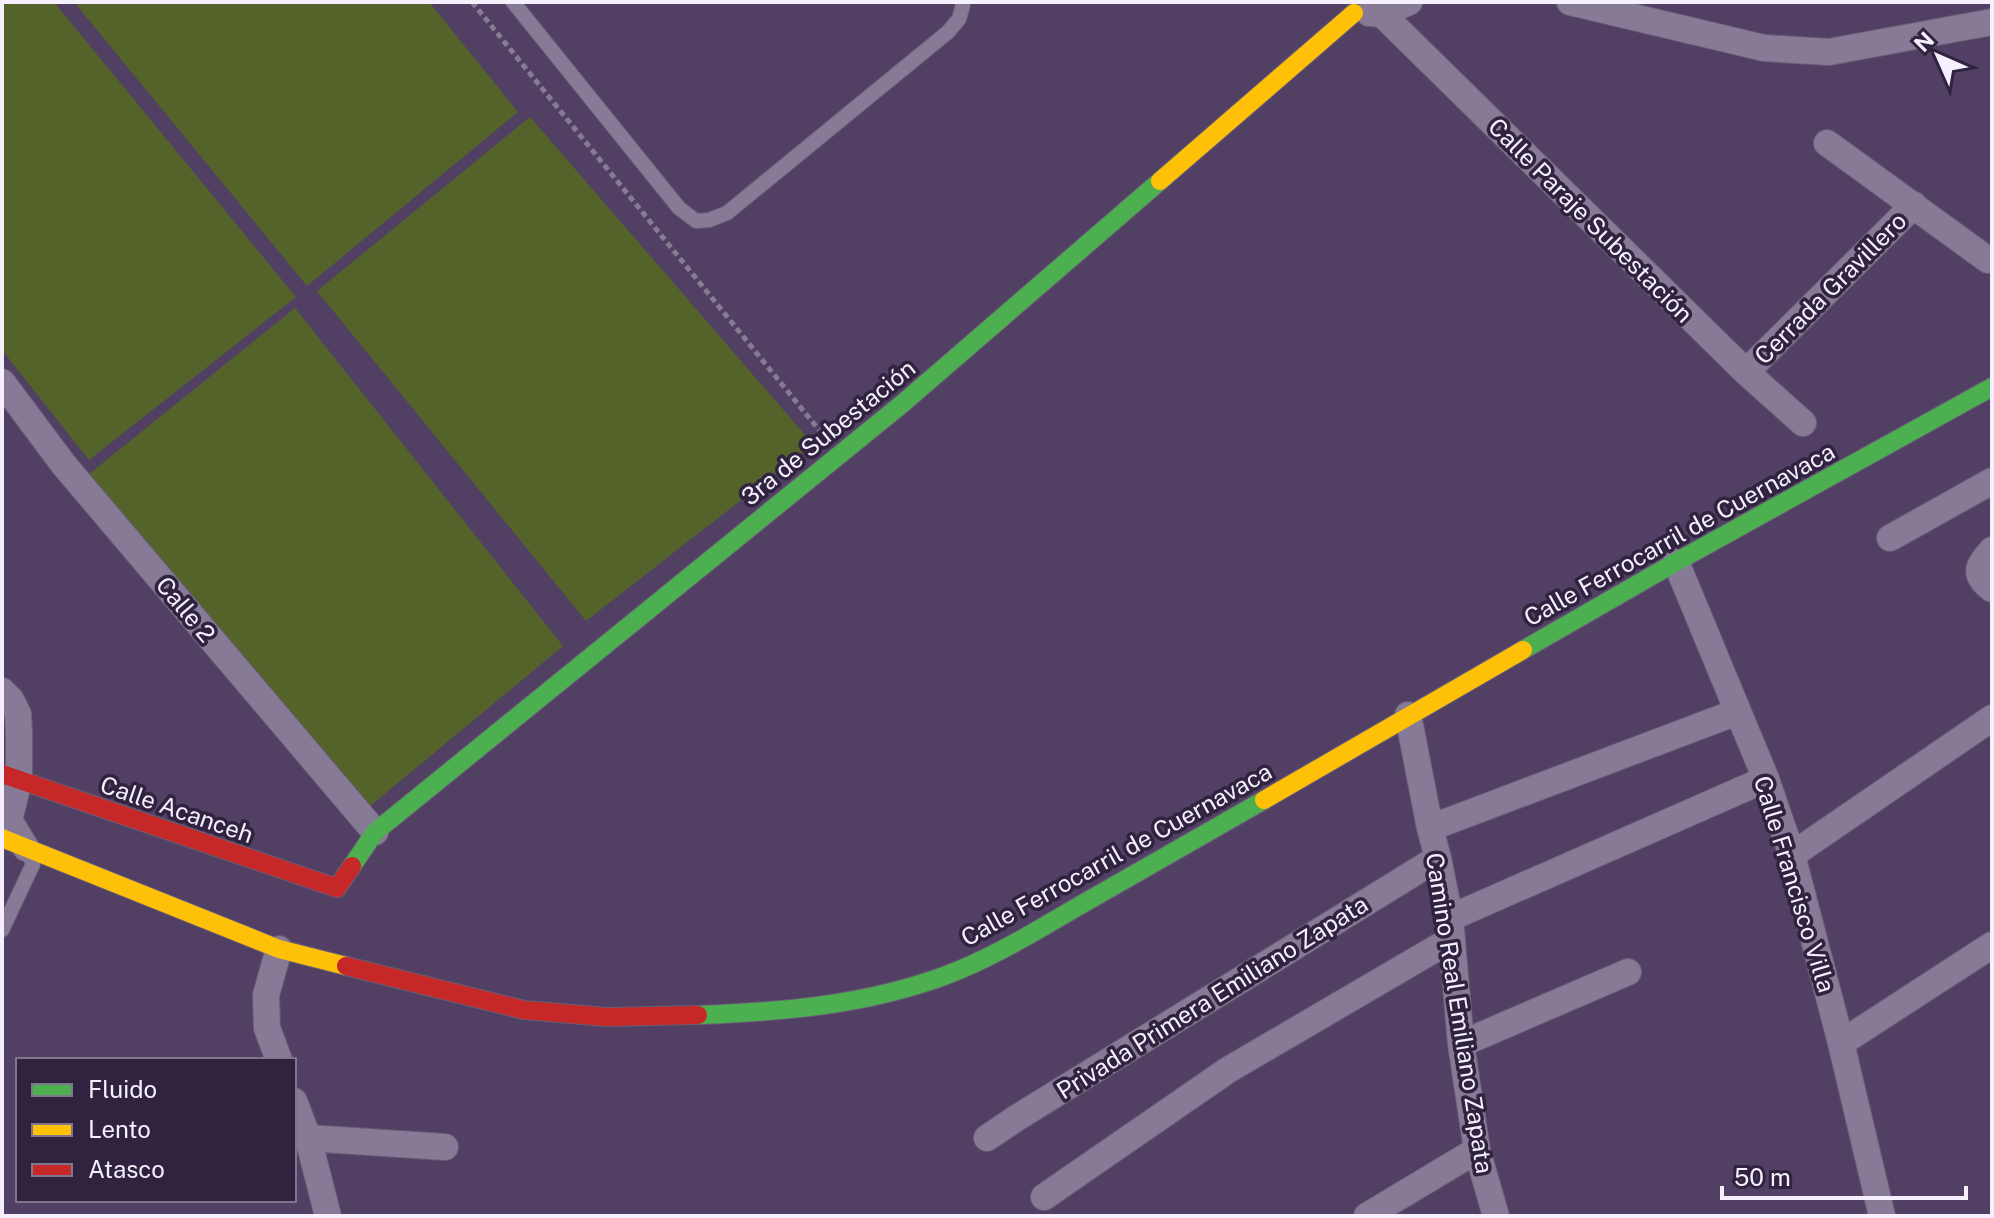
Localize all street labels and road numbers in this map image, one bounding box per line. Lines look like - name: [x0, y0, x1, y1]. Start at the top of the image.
- street label: Calle Paraje Subestación: [1483, 112, 1699, 328]
- street label: Cerrada Gravillero: [1748, 206, 1912, 370]
- street label: 3ra de Subestación: [736, 353, 920, 511]
- street label: Calle Ferrocarril de Cuernavaca: [1519, 437, 1839, 631]
- street label: Calle 2: [151, 571, 221, 647]
- street label: Calle Ferrocarril de Cuernavaca: [956, 757, 1276, 951]
- street label: Calle Acanceh: [97, 770, 257, 848]
- street label: Calle Francisco Villa: [1749, 772, 1841, 996]
- street label: Camino Real Emiliano Zapata: [1421, 851, 1499, 1175]
- street label: Privada Primera Emiliano Zapata: [1051, 889, 1373, 1105]

